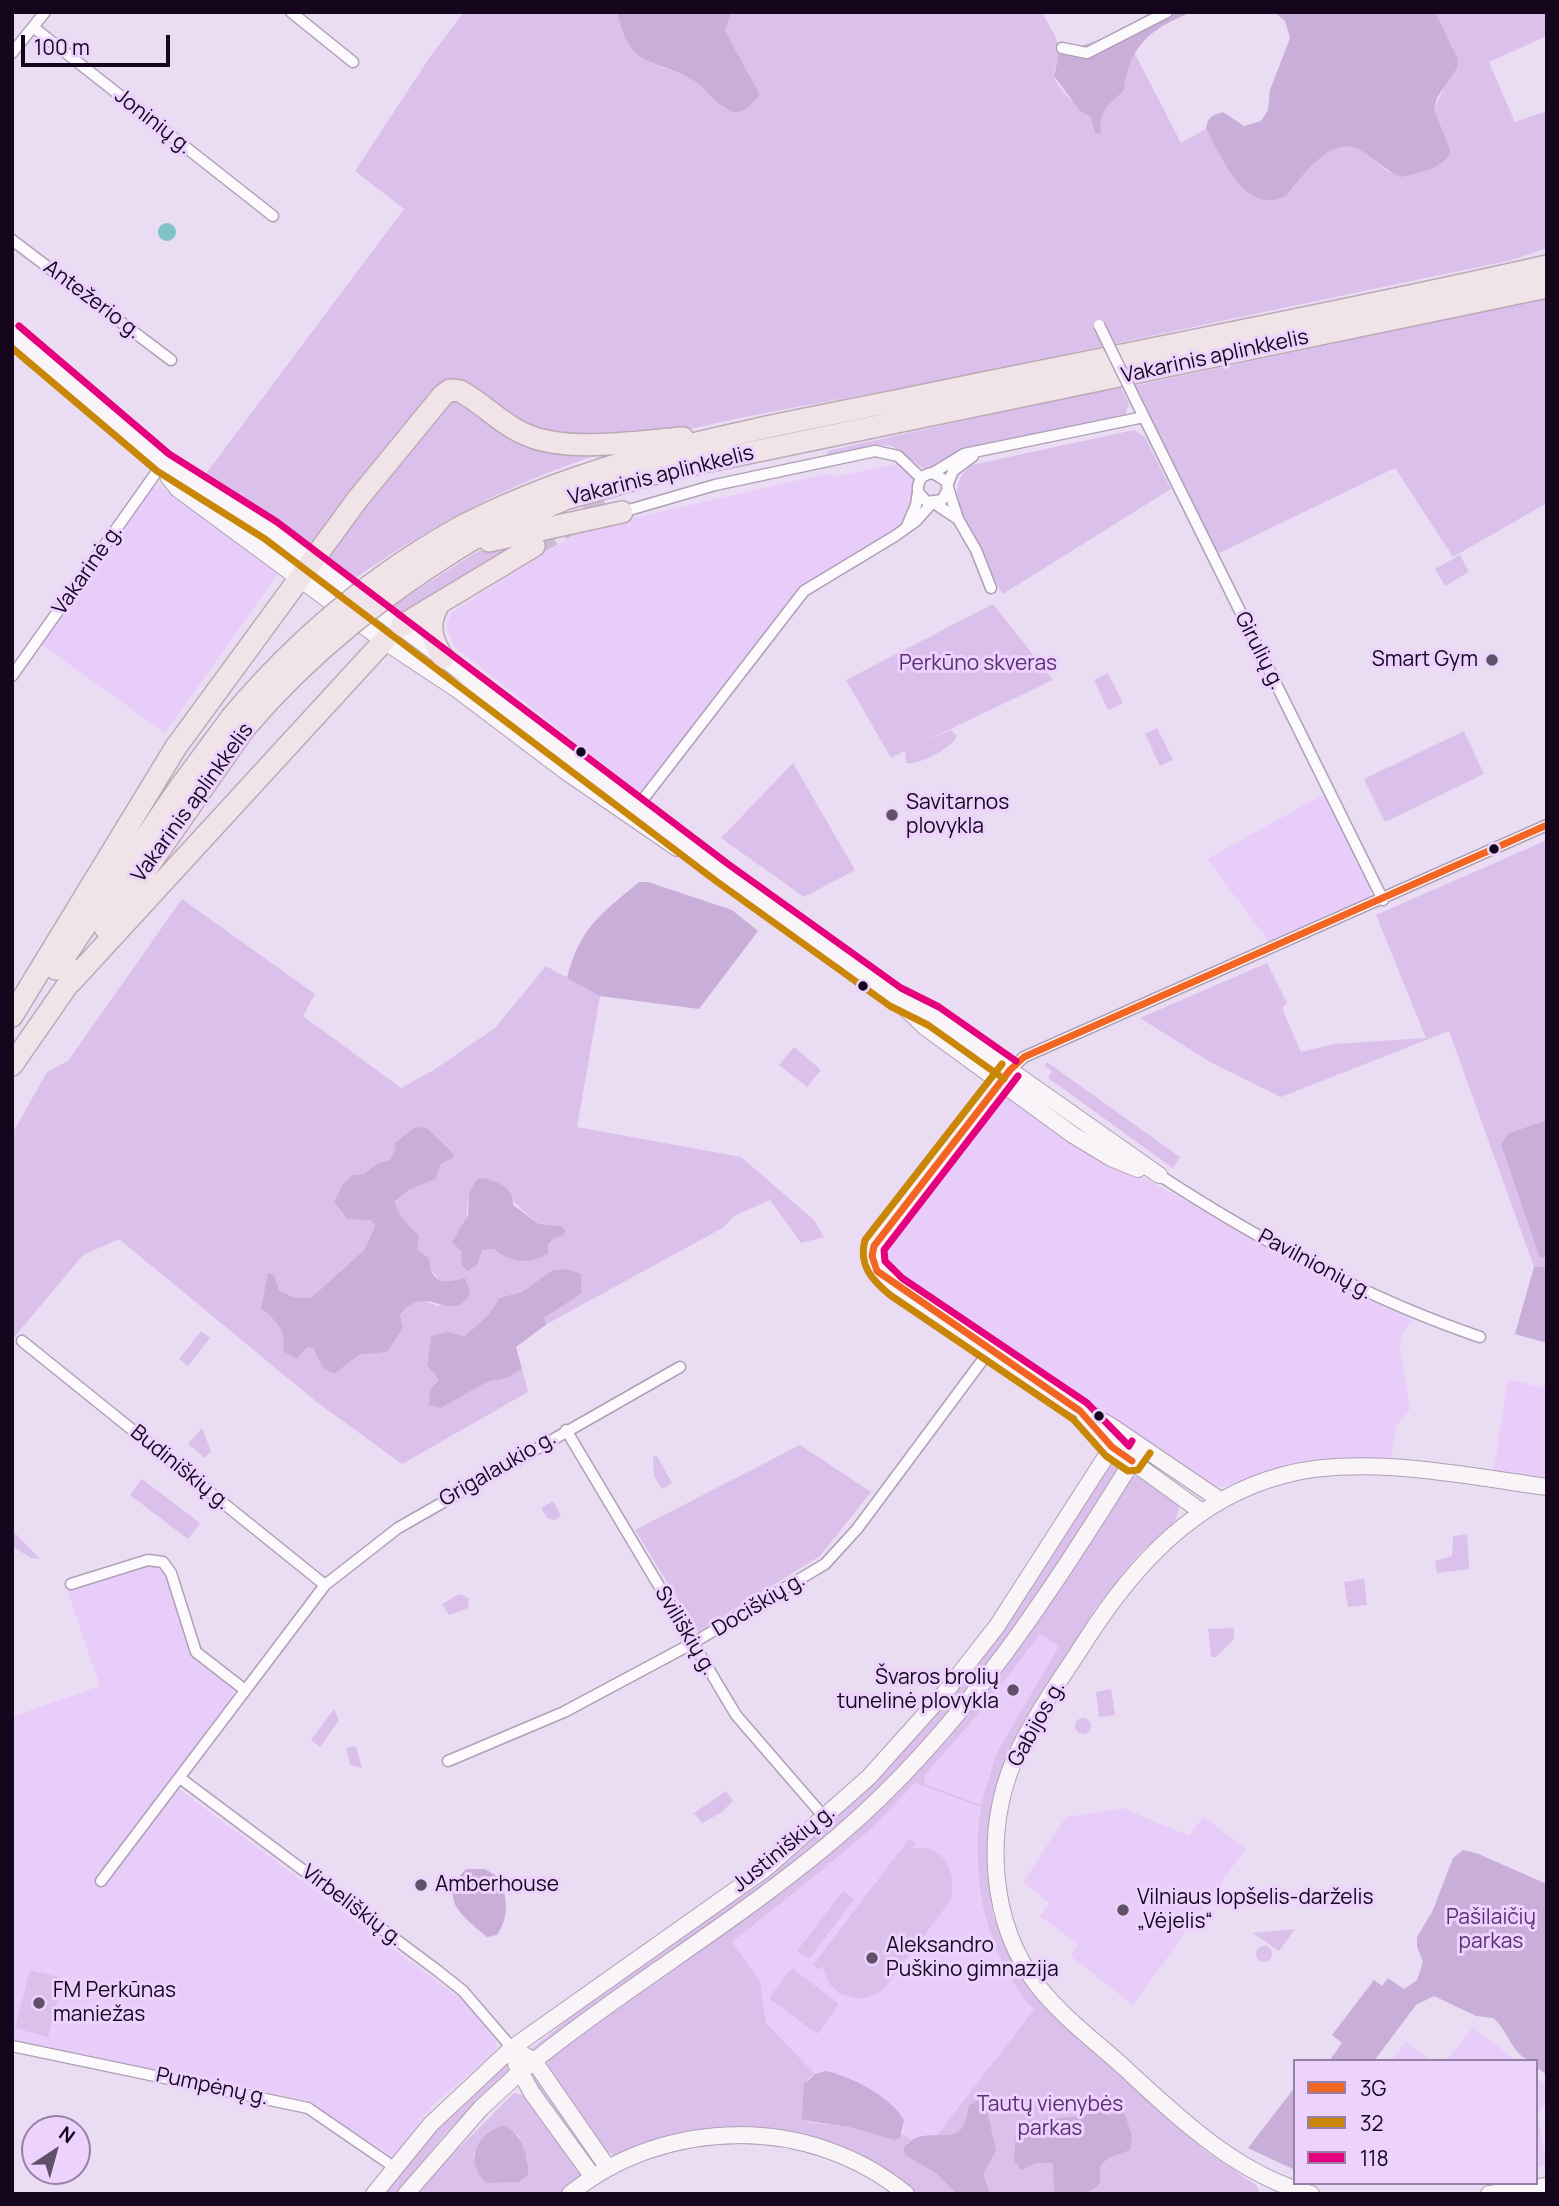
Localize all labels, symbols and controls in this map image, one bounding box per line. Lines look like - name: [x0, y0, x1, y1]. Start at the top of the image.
- scale bar: [24, 21, 173, 65]
- text: 100 m: [34, 33, 90, 61]
- street label: Joninių g.: [109, 84, 197, 160]
- street label: Antežerio g.: [38, 255, 146, 345]
- street label: Vakarinis aplinkkelis: [1119, 325, 1311, 389]
- street label: Vakarinis aplinkkelis: [565, 441, 757, 511]
- street label: Vakarinė g.: [48, 520, 128, 620]
- street label: Girulių g.: [1229, 608, 1289, 694]
- place label: Smart Gym: [1372, 647, 1478, 673]
- park label: Perkūno skveras: [899, 651, 1057, 677]
- marker: Smart Gym: [1484, 652, 1500, 668]
- street label: Vakarinis aplinkkelis: [127, 718, 259, 888]
- unlabelled marker: [574, 745, 588, 759]
- place label: Savitarnos plovykla: [906, 790, 1009, 840]
- marker: Savitarnos plovykla: [884, 807, 900, 823]
- unlabelled marker: [1487, 842, 1501, 856]
- unlabelled marker: [856, 979, 870, 993]
- street label: Pavilnionių g.: [1254, 1224, 1376, 1306]
- unlabelled marker: [1092, 1409, 1106, 1423]
- street label: Budiniškių g.: [125, 1420, 235, 1516]
- street label: Grigalaukio g.: [435, 1426, 561, 1512]
- street label: Dociškių g.: [708, 1568, 810, 1642]
- street label: Sviliškių g.: [649, 1582, 721, 1680]
- place label: Švaros brolių tunelinė plovykla: [837, 1665, 999, 1715]
- street label: Gabijos g.: [1003, 1677, 1071, 1771]
- marker: Švaros brolių tunelinė plovykla: [1005, 1682, 1021, 1698]
- street label: Justiniškių g.: [728, 1800, 840, 1898]
- street label: Virbeliškių g.: [296, 1860, 408, 1952]
- place label: Amberhouse: [435, 1872, 559, 1898]
- marker: Amberhouse: [413, 1877, 429, 1893]
- place label: Vilniaus lopšelis-darželis „Vėjelis“: [1137, 1885, 1373, 1935]
- marker: Vilniaus lopšelis-darželis „Vėjelis“: [1115, 1902, 1131, 1918]
- park label: Pašilaičių parkas: [1446, 1905, 1536, 1955]
- place label: Aleksandro Puškino gimnazija: [886, 1933, 1059, 1983]
- marker: Aleksandro Puškino gimnazija: [864, 1950, 880, 1966]
- place label: FM Perkūnas maniežas: [53, 1978, 176, 2028]
- marker: FM Perkūnas maniežas: [31, 1995, 47, 2011]
- legend: [1293, 2059, 1538, 2185]
- street label: Pumpėnų g.: [153, 2063, 271, 2111]
- text: 3G: [1360, 2074, 1386, 2102]
- park label: Tautų vienybės parkas: [977, 2092, 1123, 2142]
- text: 32: [1360, 2109, 1384, 2137]
- north arrow: [21, 2115, 91, 2185]
- text: N: [54, 2120, 80, 2149]
- text: 118: [1360, 2144, 1389, 2172]

